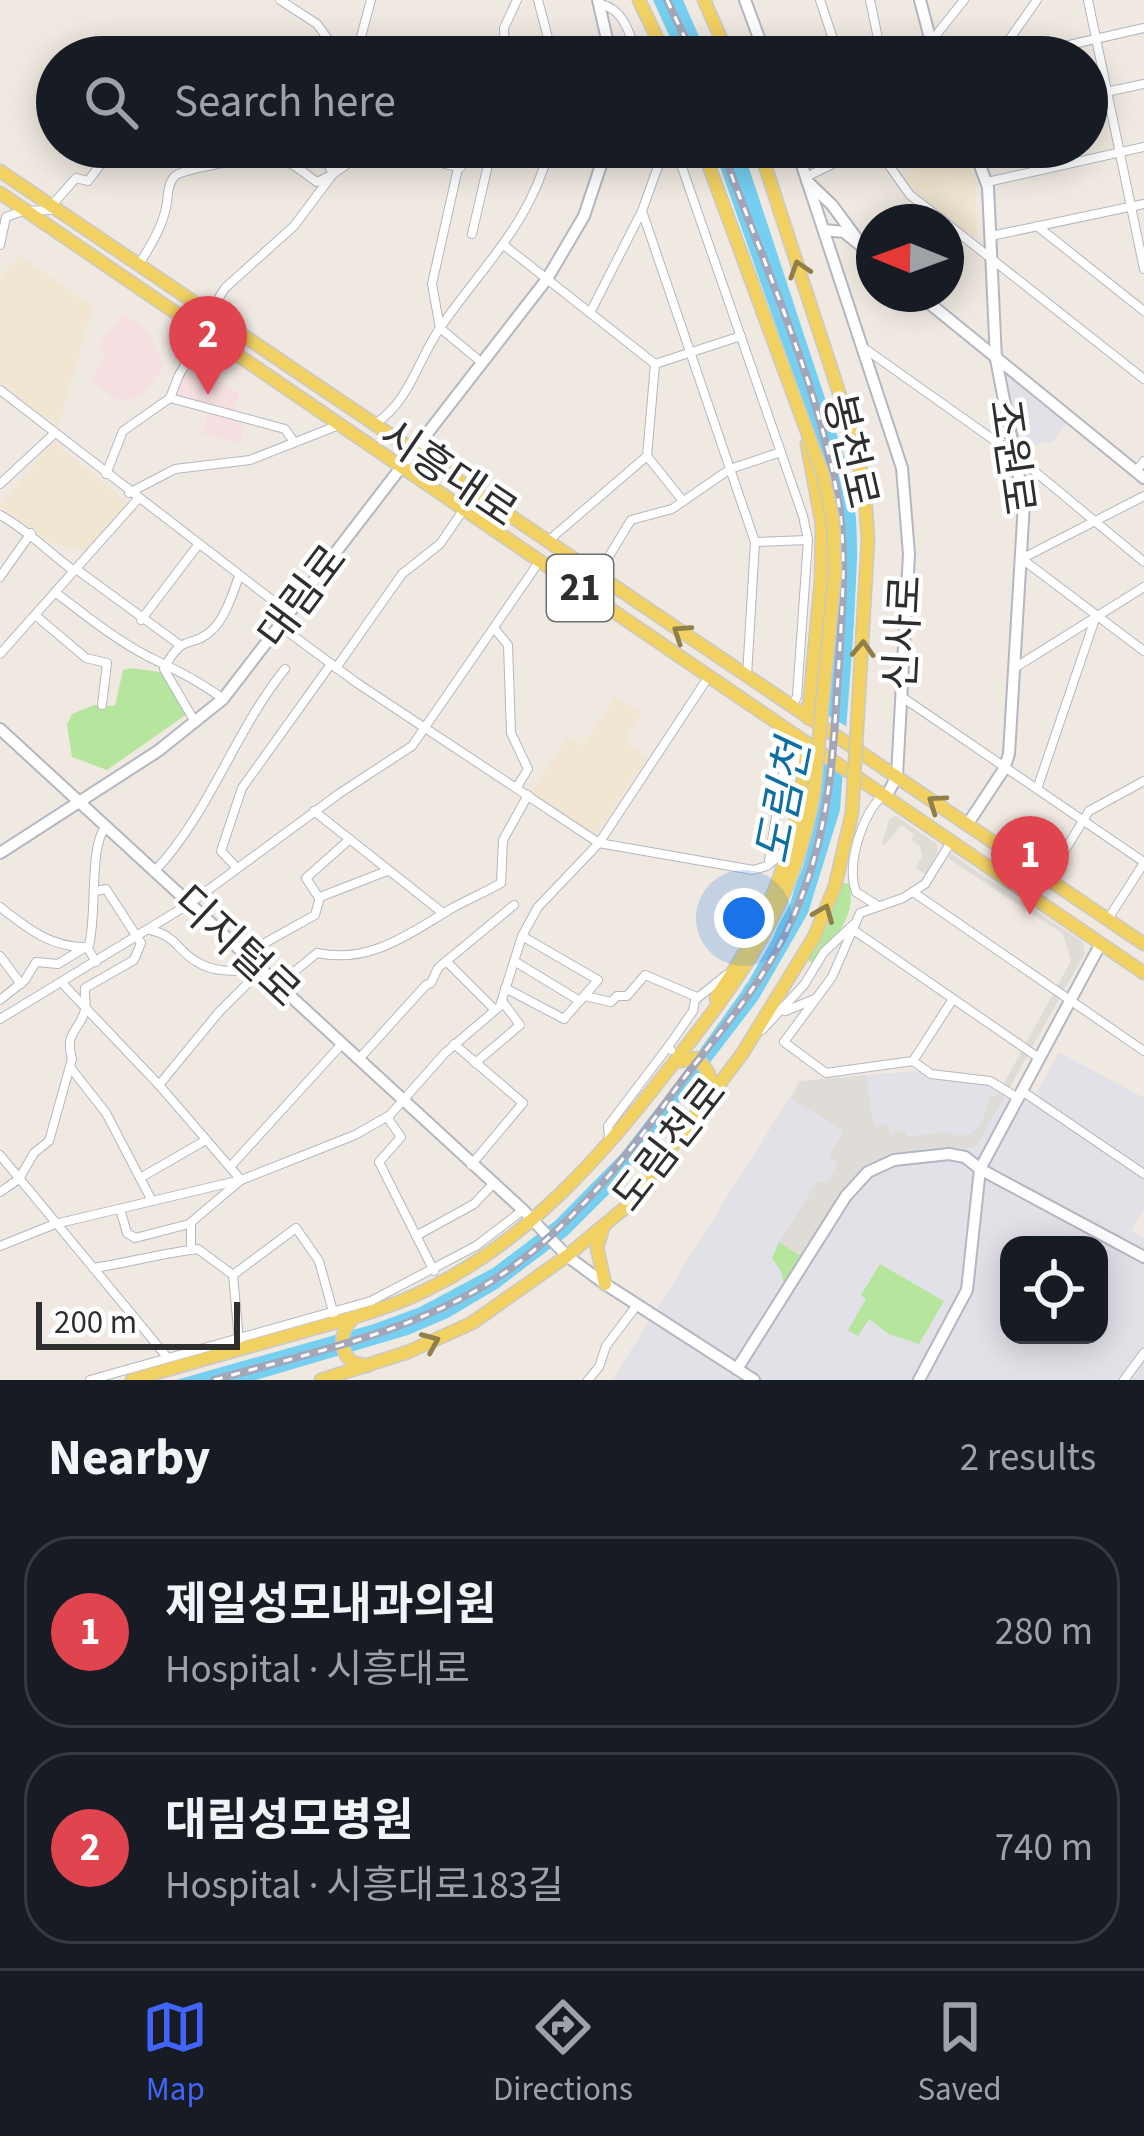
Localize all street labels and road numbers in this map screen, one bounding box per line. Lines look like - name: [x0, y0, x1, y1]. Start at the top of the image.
- street label: 봉천로: [808, 388, 892, 514]
- street label: 조원로: [973, 395, 1049, 519]
- street label: 시흥대로: [367, 406, 529, 542]
- street label: 대림로: [244, 533, 362, 661]
- road number: 21: [547, 555, 613, 621]
- street label: 신사로: [871, 574, 937, 692]
- street label: 디지털로: [159, 872, 313, 1022]
- street label: 도림천로: [599, 1066, 741, 1224]

